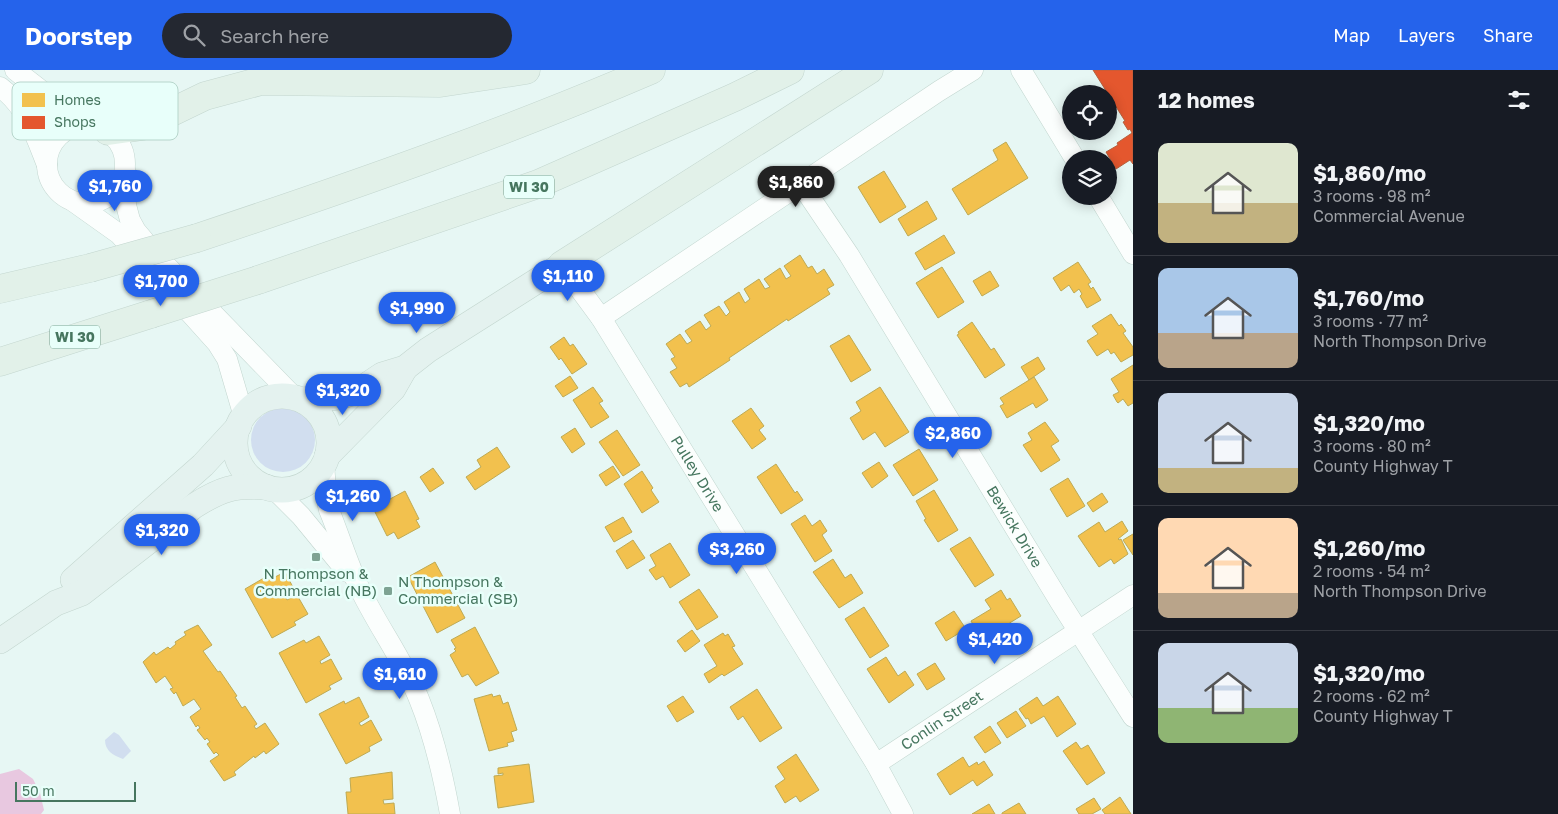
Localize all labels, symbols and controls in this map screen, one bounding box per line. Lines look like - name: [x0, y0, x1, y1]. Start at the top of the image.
- search box: [162, 13, 512, 58]
- text: Doorstep: [25, 21, 132, 50]
- icon: search: [180, 21, 208, 49]
- text: Search here: [220, 24, 329, 47]
- text: Map: [1333, 24, 1370, 46]
- text: Layers: [1398, 24, 1455, 46]
- text: Share: [1483, 24, 1533, 46]
- legend: [12, 82, 178, 140]
- map controls: [1062, 85, 1117, 205]
- button: locate: [1062, 85, 1117, 140]
- icon: filters: [1505, 86, 1533, 114]
- text: 12 homes: [1158, 87, 1255, 113]
- text: Homes: [54, 91, 101, 108]
- text: Shops: [54, 113, 96, 130]
- button: layers: [1062, 150, 1117, 205]
- text: $1,860/mo: [1313, 160, 1426, 186]
- icon: home: [1198, 163, 1258, 223]
- pin: $1,860: [755, 166, 837, 208]
- pin: $1,760: [74, 170, 156, 212]
- text: $1,860: [769, 172, 823, 192]
- road number: WI 30: [504, 175, 554, 198]
- text: $1,760: [88, 176, 142, 196]
- text: 3 rooms · 98 m²: [1313, 186, 1430, 206]
- text: Commercial Avenue: [1313, 206, 1465, 226]
- pin: $1,110: [527, 260, 609, 302]
- pin: $1,700: [120, 264, 202, 307]
- text: $1,110: [543, 266, 593, 286]
- text: $1,700: [134, 271, 188, 291]
- text: $1,760/mo: [1313, 285, 1424, 311]
- icon: home: [1198, 288, 1258, 348]
- pin: $1,990: [376, 292, 458, 334]
- text: $1,990: [390, 298, 444, 318]
- text: 3 rooms · 77 m²: [1313, 311, 1428, 331]
- road number: WI 30: [50, 326, 100, 348]
- text: North Thompson Drive: [1313, 331, 1487, 351]
- pin: $1,320: [302, 374, 384, 416]
- text: $1,320: [316, 380, 370, 400]
- text: $1,320/mo: [1313, 410, 1425, 436]
- icon: home: [1198, 413, 1258, 473]
- pin: $2,860: [912, 416, 994, 459]
- text: $2,860: [925, 423, 981, 443]
- street label: Pulley Drive: [668, 432, 728, 515]
- text: 3 rooms · 80 m²: [1313, 436, 1431, 456]
- text: County Highway T: [1313, 456, 1453, 476]
- pin: $1,260: [312, 480, 394, 522]
- street label: Bewick Drive: [984, 482, 1047, 571]
- text: $1,260: [326, 486, 380, 506]
- pin: $1,320: [121, 514, 203, 556]
- text: $1,320: [135, 520, 189, 540]
- pin: $3,260: [696, 532, 778, 575]
- text: $1,260/mo: [1313, 535, 1425, 561]
- icon: home: [1198, 538, 1258, 598]
- text: $3,260: [709, 539, 765, 559]
- marker: N Thompson & Commercial (NB): [310, 551, 322, 563]
- text: 2 rooms · 54 m²: [1313, 561, 1430, 581]
- place label: N Thompson & Commercial (NB): [255, 564, 377, 599]
- place label: N Thompson & Commercial (SB): [398, 572, 518, 607]
- text: North Thompson Drive: [1313, 581, 1487, 601]
- marker: N Thompson & Commercial (SB): [382, 585, 394, 597]
- pin: $1,420: [954, 622, 1036, 665]
- text: $1,420: [968, 629, 1022, 649]
- pin: $1,610: [359, 658, 441, 700]
- text: $1,320/mo: [1313, 660, 1425, 686]
- icon: home: [1198, 663, 1258, 723]
- text: $1,610: [374, 664, 426, 684]
- street label: Conlin Street: [897, 686, 986, 753]
- text: 2 rooms · 62 m²: [1313, 686, 1430, 706]
- text: County Highway T: [1313, 706, 1453, 726]
- scale bar: [15, 779, 136, 802]
- text: 50 m: [22, 782, 55, 799]

